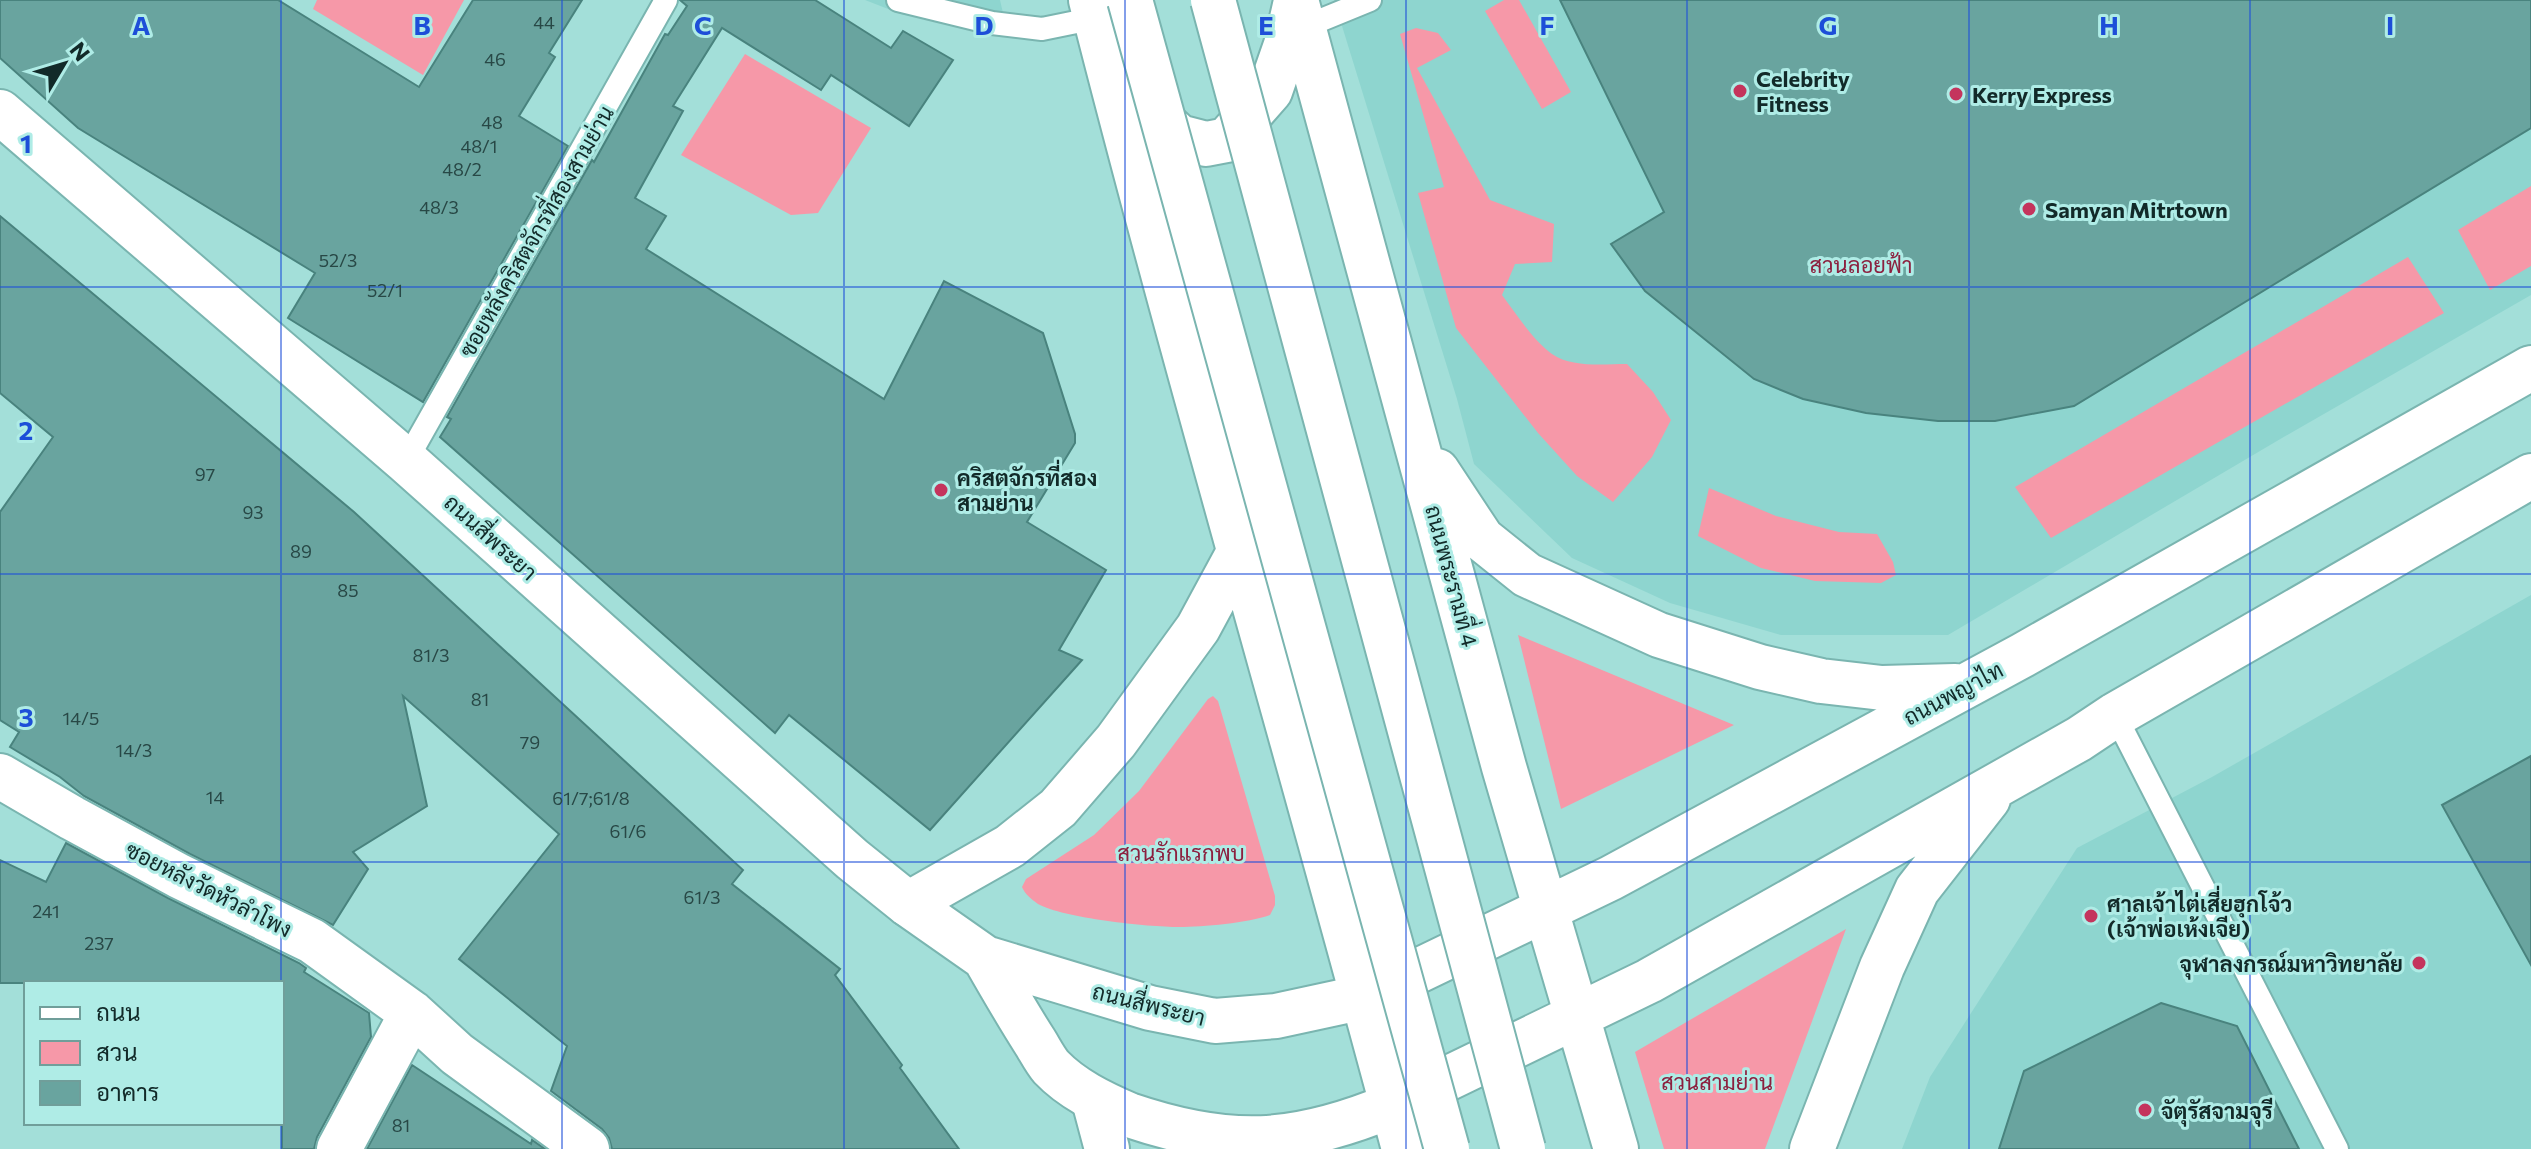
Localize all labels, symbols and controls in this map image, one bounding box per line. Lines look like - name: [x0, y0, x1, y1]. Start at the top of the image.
- text: A: [132, 9, 151, 40]
- text: B: [413, 9, 431, 40]
- text: C: [694, 9, 712, 40]
- text: D: [974, 9, 994, 40]
- text: E: [1258, 9, 1274, 40]
- text: F: [1539, 9, 1555, 40]
- text: G: [1819, 9, 1837, 40]
- text: H: [2099, 9, 2119, 40]
- text: I: [2386, 9, 2394, 40]
- house number: 44: [533, 11, 555, 33]
- north arrow: [24, 24, 104, 104]
- text: N: [64, 37, 96, 66]
- house number: 46: [484, 48, 506, 70]
- place label: Celebrity Fitness: [1756, 65, 1850, 117]
- place label: Kerry Express: [1972, 81, 2112, 108]
- marker: Celebrity Fitness: [1731, 82, 1749, 100]
- marker: Kerry Express: [1947, 85, 1965, 103]
- street label: ซอยหลังคริสตจักรที่สองสามย่าน: [449, 98, 619, 361]
- house number: 48: [481, 111, 503, 133]
- text: 1: [20, 127, 32, 158]
- house number: 48/1: [460, 135, 498, 157]
- house number: 48/2: [442, 158, 482, 180]
- house number: 48/3: [419, 196, 459, 218]
- place label: Samyan Mitrtown: [2045, 196, 2228, 223]
- marker: Samyan Mitrtown: [2020, 200, 2038, 218]
- house number: 52/3: [319, 249, 357, 271]
- park label: สวนลอยฟ้า: [1810, 251, 1912, 278]
- house number: 52/1: [367, 279, 403, 301]
- text: 2: [19, 414, 33, 445]
- place label: คริสตจักรที่สอง สามย่าน: [957, 459, 1097, 516]
- house number: 97: [195, 463, 215, 485]
- marker: คริสตจักรที่สอง สามย่าน: [932, 481, 950, 499]
- street label: ถนนสี่พระยา: [439, 485, 546, 586]
- house number: 93: [242, 501, 264, 523]
- street label: ถนนพระรามที่ 4: [1420, 501, 1489, 650]
- house number: 89: [290, 540, 312, 562]
- house number: 85: [337, 579, 359, 601]
- house number: 81/3: [413, 644, 449, 666]
- street label: ถนนพญาไท: [1899, 656, 2008, 731]
- house number: 81: [471, 688, 489, 710]
- text: 3: [18, 701, 34, 732]
- house number: 14/5: [63, 707, 99, 729]
- house number: 79: [520, 731, 540, 753]
- house number: 14/3: [116, 739, 152, 761]
- house number: 14: [206, 786, 224, 808]
- house number: 61/7;61/8: [552, 787, 630, 809]
- house number: 61/6: [609, 820, 647, 842]
- street label: ซอยหลังวัดหัวลำโพง: [121, 835, 297, 943]
- park label: สวนรักแรกพบ: [1117, 839, 1245, 866]
- place label: ศาลเจ้าไต่เสี่ยฮุกโจ้ว (เจ้าพ่อเห้งเจีย): [2107, 885, 2292, 942]
- house number: 61/3: [684, 886, 720, 908]
- house number: 241: [32, 900, 60, 922]
- marker: ศาลเจ้าไต่เสี่ยฮุกโจ้ว (เจ้าพ่อเห้งเจีย): [2082, 907, 2100, 925]
- house number: 237: [84, 932, 114, 954]
- place label: จุฬาลงกรณ์มหาวิทยาลัย: [2179, 950, 2403, 980]
- marker: จุฬาลงกรณ์มหาวิทยาลัย: [2410, 954, 2428, 972]
- street label: ถนนสี่พระยา: [1090, 972, 1209, 1031]
- legend: [24, 981, 284, 1125]
- text: ถนน: [96, 997, 141, 1026]
- text: สวน: [96, 1037, 138, 1066]
- park label: สวนสามย่าน: [1661, 1068, 1773, 1095]
- text: อาคาร: [96, 1077, 159, 1106]
- place label: จัตุรัสจามจุรี: [2161, 1097, 2273, 1127]
- marker: จัตุรัสจามจุรี: [2136, 1101, 2154, 1119]
- house number: 81: [392, 1114, 410, 1136]

